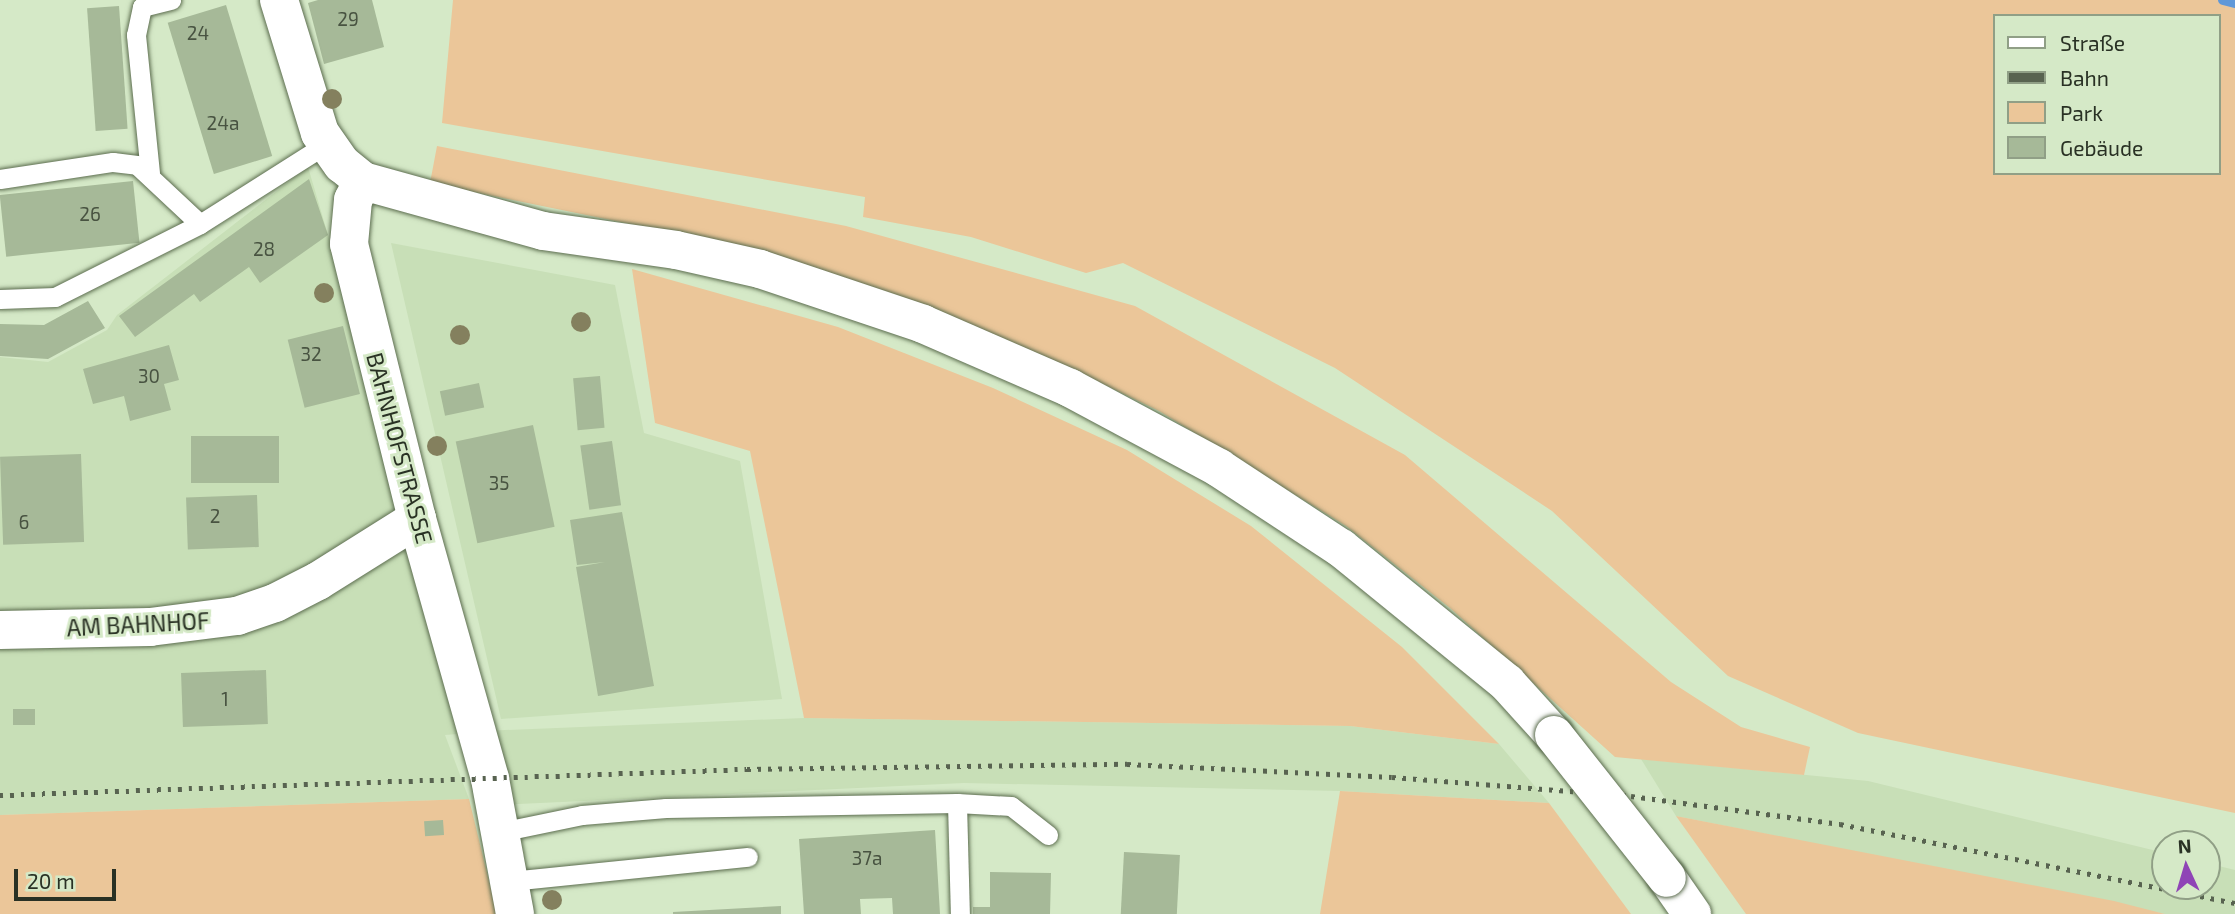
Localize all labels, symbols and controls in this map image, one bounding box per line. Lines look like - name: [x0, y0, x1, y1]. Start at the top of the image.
- house number: 29: [337, 8, 359, 30]
- legend: [1994, 14, 2221, 175]
- house number: 24: [187, 22, 209, 44]
- text: Straße: [2060, 30, 2125, 55]
- text: Bahn: [2060, 65, 2109, 90]
- text: Park: [2060, 100, 2103, 125]
- house number: 24a: [207, 112, 239, 134]
- text: Gebäude: [2060, 135, 2143, 160]
- house number: 26: [79, 203, 101, 225]
- house number: 28: [253, 238, 275, 260]
- house number: 32: [300, 343, 322, 365]
- street label: BAHNHOFSTRASSE: [361, 349, 439, 547]
- house number: 30: [138, 365, 160, 387]
- house number: 35: [489, 472, 509, 494]
- house number: 2: [210, 505, 220, 527]
- house number: 6: [19, 511, 29, 533]
- street label: AM BAHNHOF: [66, 606, 210, 642]
- house number: 1: [221, 688, 229, 710]
- north arrow: [2151, 830, 2221, 900]
- text: N: [2177, 834, 2192, 857]
- house number: 37a: [852, 847, 882, 869]
- scale bar: [18, 855, 119, 899]
- text: 20 m: [27, 868, 75, 893]

